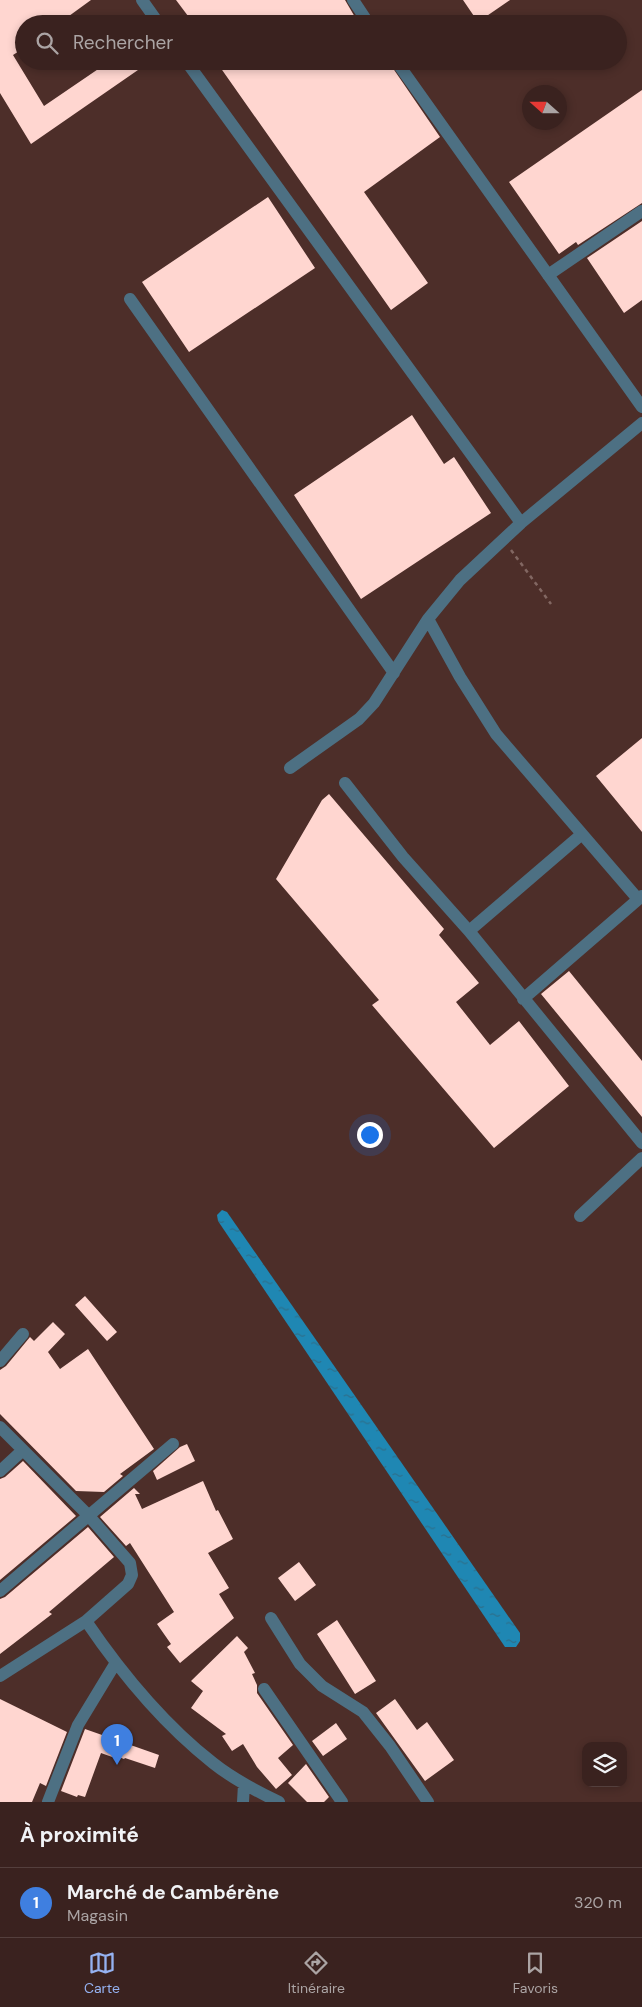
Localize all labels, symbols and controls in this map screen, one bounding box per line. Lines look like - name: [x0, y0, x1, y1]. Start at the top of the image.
- search box: [15, 15, 627, 70]
- icon: search: [33, 29, 61, 57]
- text: Rechercher: [73, 30, 173, 55]
- north arrow: [522, 85, 567, 130]
- your location: [357, 1122, 383, 1148]
- pin: 1: [101, 1724, 133, 1765]
- map controls: [582, 1742, 627, 1787]
- button: layers: [582, 1742, 627, 1787]
- text: À proximité: [20, 1821, 139, 1849]
- text: Marché de Cambérène: [67, 1880, 279, 1905]
- text: 1: [33, 1892, 39, 1913]
- text: 320 m: [574, 1892, 622, 1913]
- text: Magasin: [67, 1905, 128, 1926]
- tab: Carte: [84, 1949, 120, 1997]
- tab: Itinéraire: [288, 1949, 345, 1997]
- tab: Favoris: [513, 1949, 558, 1997]

